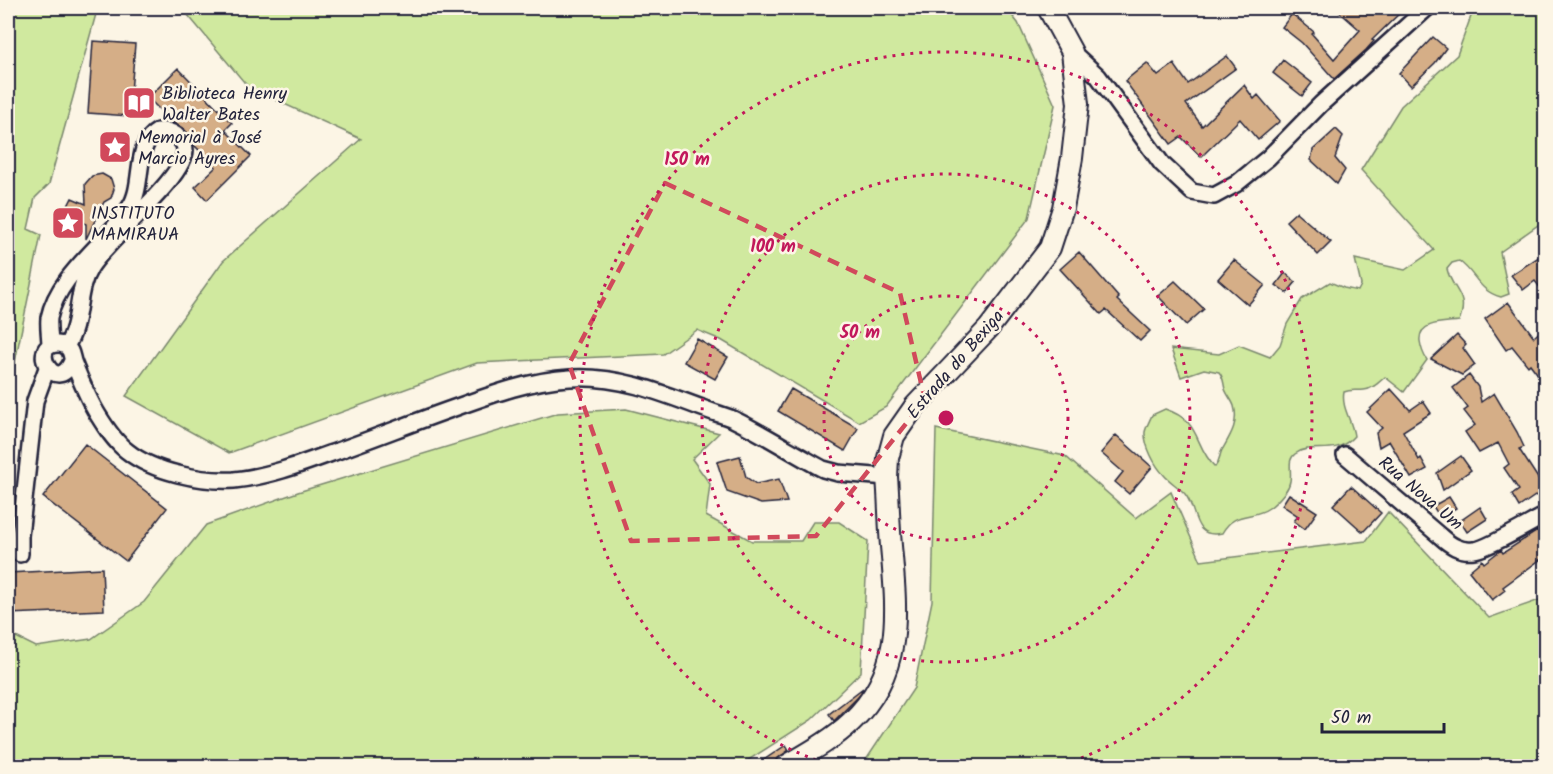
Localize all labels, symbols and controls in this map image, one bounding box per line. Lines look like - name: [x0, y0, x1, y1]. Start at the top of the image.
- place label: Biblioteca Henry Walter Bates: [162, 80, 287, 130]
- library icon: Biblioteca Henry Walter Bates: [121, 85, 157, 121]
- place label: Memorial à José Marcio Ayres: [138, 124, 262, 174]
- place icon: Memorial à José Marcio Ayres: [97, 129, 133, 165]
- text: 150 m: [664, 146, 710, 175]
- place label: INSTITUTO MAMIRAUA: [91, 200, 179, 250]
- place icon: INSTITUTO MAMIRAUA: [50, 205, 86, 241]
- text: 100 m: [750, 233, 796, 262]
- street label: Estrada do Bexiga: [900, 304, 1012, 426]
- text: 50 m: [839, 319, 880, 348]
- centre of rings: [936, 408, 956, 428]
- street label: Rua Nova Um: [1371, 450, 1469, 539]
- scale bar: [1322, 696, 1444, 734]
- text: 50 m: [1331, 704, 1371, 733]

